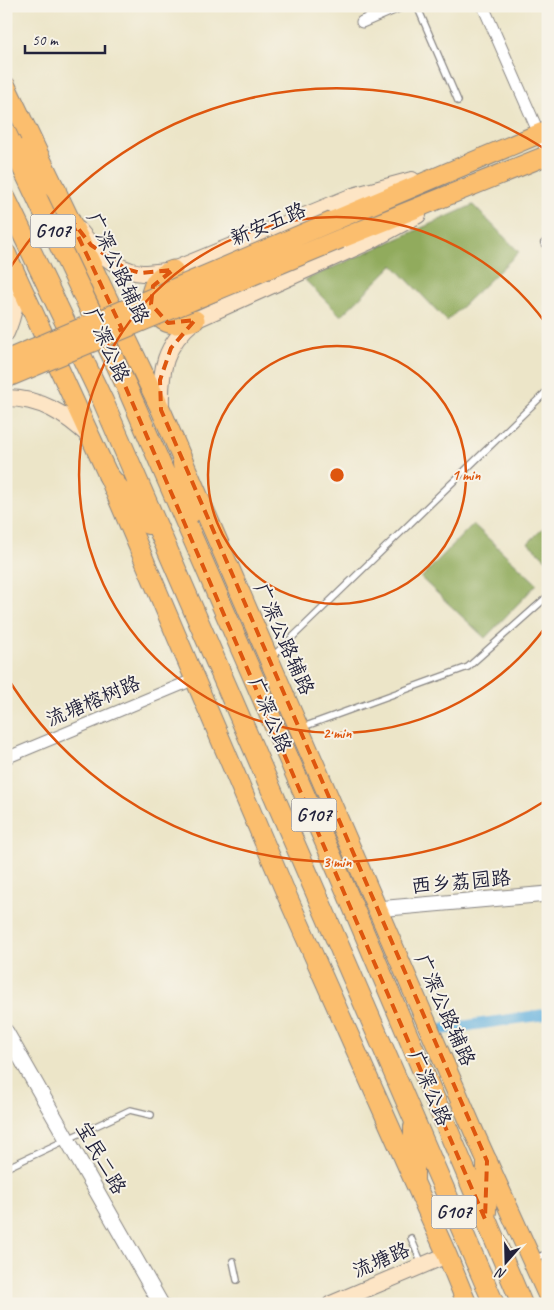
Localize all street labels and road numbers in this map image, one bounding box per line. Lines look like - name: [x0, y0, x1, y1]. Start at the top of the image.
- street label: 新安五路: [226, 196, 311, 251]
- street label: 广深公路辅路: [81, 208, 155, 329]
- road number: G107: [30, 215, 76, 248]
- street label: 广深公路: [79, 303, 136, 387]
- street label: 广深公路辅路: [248, 579, 320, 700]
- street label: 流塘榕树路: [42, 670, 145, 732]
- street label: 广深公路: [243, 673, 298, 758]
- road number: G107: [292, 798, 336, 832]
- street label: 西乡荔园路: [410, 865, 513, 899]
- street label: 广深公路辅路: [409, 950, 481, 1071]
- street label: 广深公路: [403, 1046, 458, 1131]
- street label: 宝民二路: [70, 1117, 132, 1200]
- road number: G107: [432, 1196, 476, 1228]
- street label: 流塘路: [349, 1236, 414, 1283]

